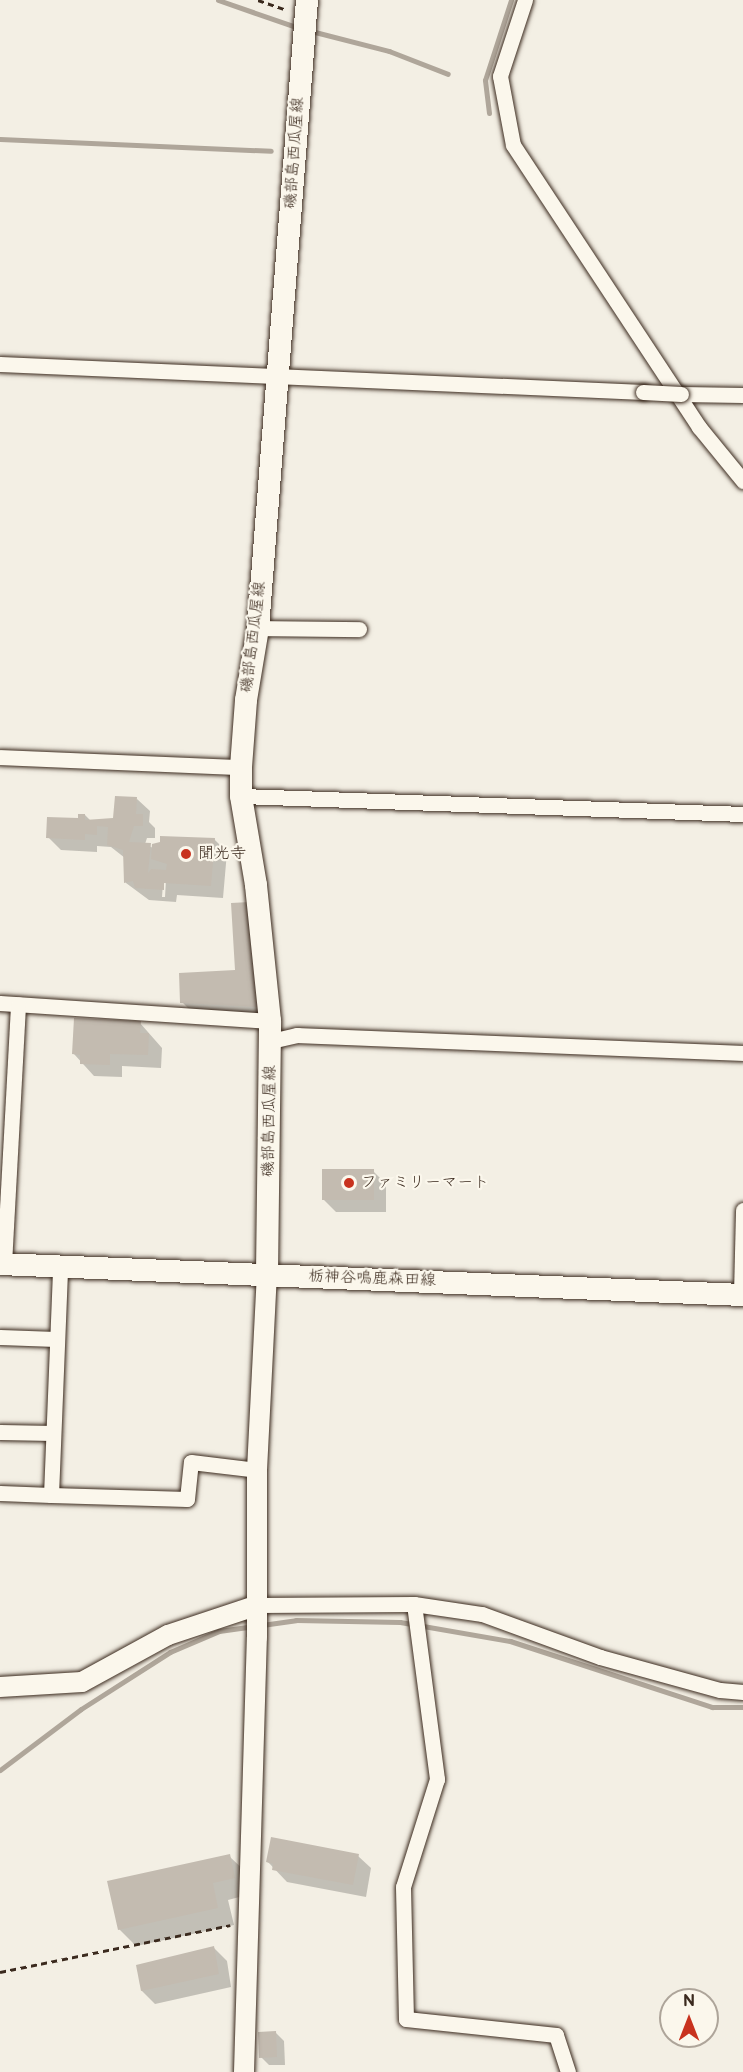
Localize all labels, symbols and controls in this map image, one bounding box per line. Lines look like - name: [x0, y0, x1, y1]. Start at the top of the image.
- street label: 磯部島西瓜屋線: [282, 96, 308, 210]
- street label: 磯部島西瓜屋線: [238, 580, 270, 694]
- place label: 聞光寺: [198, 844, 246, 864]
- marker: 聞光寺: [179, 847, 193, 861]
- street label: 磯部島西瓜屋線: [259, 1065, 281, 1177]
- place label: ファミリーマート: [361, 1173, 489, 1193]
- marker: ファミリーマート: [342, 1176, 356, 1190]
- street label: 栃神谷鳴鹿森田線: [308, 1267, 436, 1291]
- north arrow: [659, 1988, 719, 2048]
- text: N: [683, 1992, 695, 2011]

